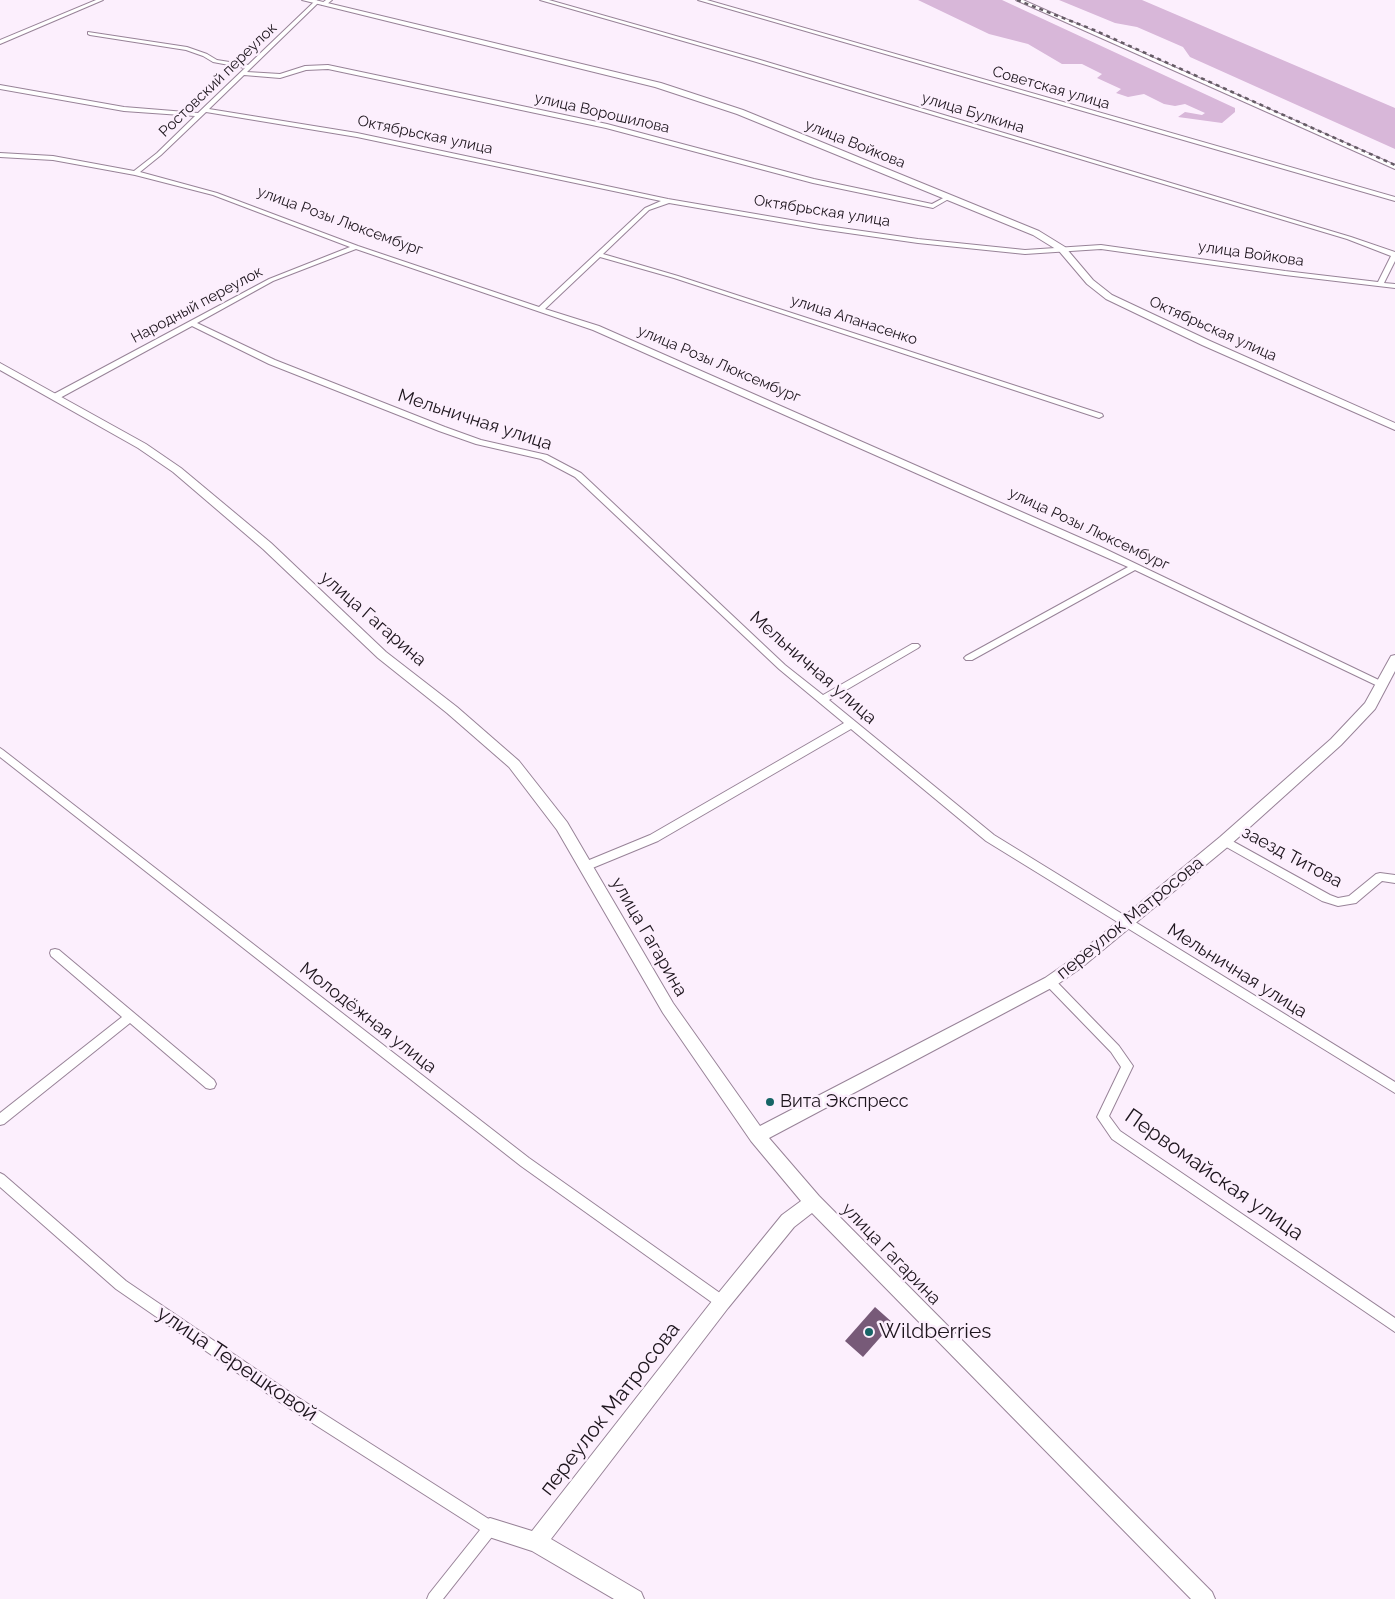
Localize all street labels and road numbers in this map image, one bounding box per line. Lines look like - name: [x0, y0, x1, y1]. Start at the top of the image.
- street label: Ростовский переулок: [155, 19, 281, 141]
- street label: Советская улица: [990, 63, 1112, 113]
- street label: улица Ворошилова: [533, 89, 671, 137]
- street label: улица Булкина: [920, 89, 1026, 137]
- street label: Октябрьская улица: [356, 112, 494, 158]
- street label: улица Войкова: [802, 116, 908, 172]
- street label: улица Розы Люксембург: [255, 183, 425, 259]
- street label: Октябрьская улица: [753, 191, 891, 231]
- street label: улица Войкова: [1197, 238, 1305, 270]
- street label: Народный переулок: [128, 263, 266, 347]
- street label: улица Апанасенко: [788, 291, 920, 349]
- street label: Октябрьская улица: [1146, 293, 1280, 365]
- street label: улица Розы Люксембург: [635, 321, 803, 407]
- street label: Мельничная улица: [395, 385, 555, 455]
- street label: улица Розы Люксембург: [1006, 484, 1172, 574]
- street label: улица Гагарина: [315, 567, 431, 671]
- street label: Мельничная улица: [745, 607, 881, 729]
- street label: заезд Титова: [1238, 821, 1346, 893]
- street label: переулок Матросова: [1052, 852, 1208, 984]
- street label: улица Гагарина: [606, 874, 692, 1000]
- street label: Мельничная улица: [1163, 919, 1311, 1023]
- street label: Молодёжная улица: [295, 958, 441, 1078]
- street label: Первомайская улица: [1120, 1104, 1308, 1246]
- street label: улица Гагарина: [837, 1198, 945, 1310]
- street label: улица Терешковой: [152, 1301, 322, 1427]
- street label: переулок Матросова: [535, 1317, 685, 1501]

